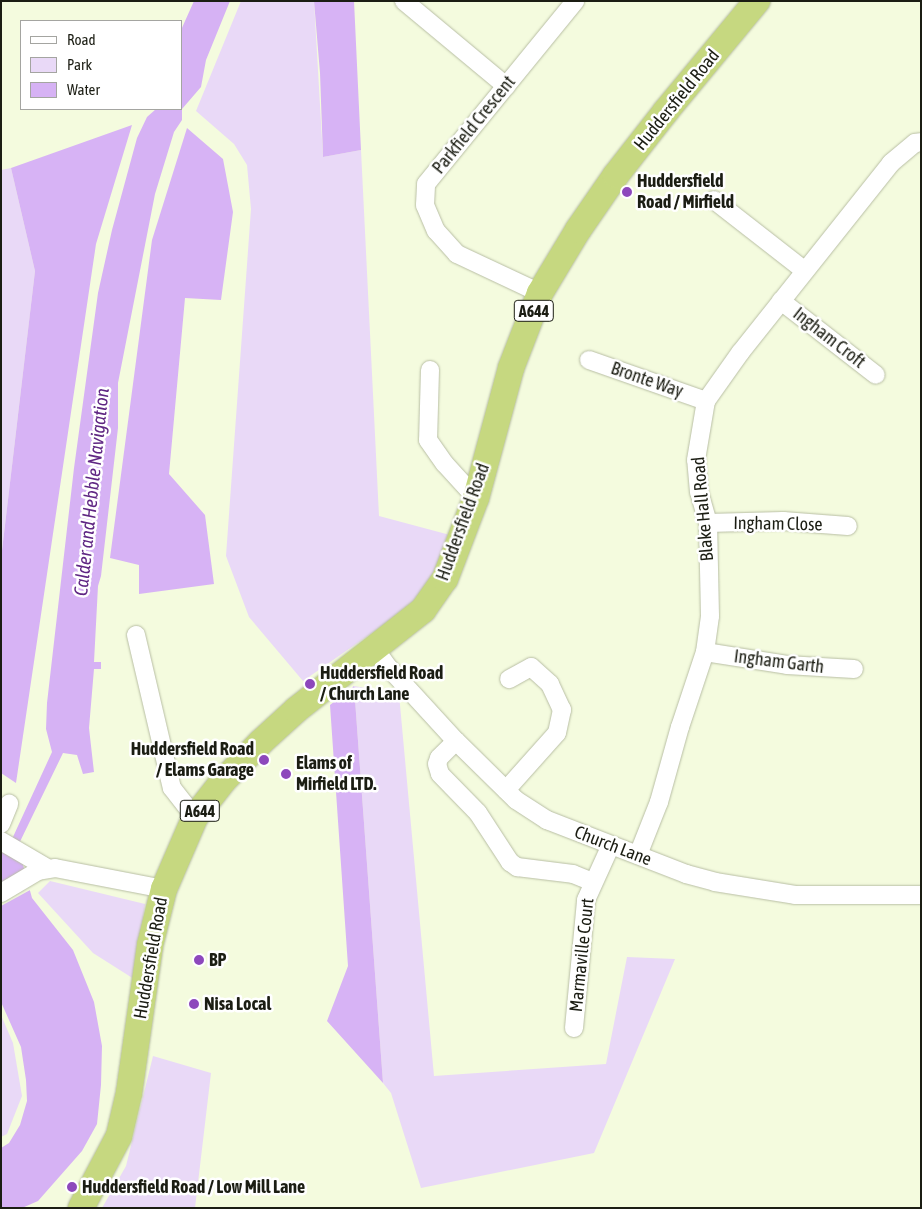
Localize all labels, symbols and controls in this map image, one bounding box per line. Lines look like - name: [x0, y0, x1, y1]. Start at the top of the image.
- legend: [20, 20, 182, 110]
- text: Road: [67, 31, 96, 48]
- street label: Huddersfield Road: [630, 45, 724, 155]
- text: Park: [67, 56, 92, 73]
- street label: Parkfield Crescent: [428, 72, 520, 178]
- text: Water: [67, 81, 100, 98]
- place label: Huddersfield Road / Mirfield: [637, 171, 734, 213]
- marker: Huddersfield Road / Mirfield: [621, 186, 633, 198]
- road number: A644: [513, 298, 555, 324]
- street label: Ingham Croft: [789, 303, 869, 373]
- street label: Bronte Way: [608, 358, 686, 402]
- water label: Calder and Hebble Navigation: [70, 387, 114, 597]
- street label: Blake Hall Road: [688, 456, 718, 562]
- street label: Huddersfield Road: [432, 460, 494, 584]
- street label: Ingham Close: [733, 512, 823, 536]
- street label: Ingham Garth: [733, 646, 825, 678]
- place label: Huddersfield Road / Church Lane: [320, 663, 443, 706]
- marker: Huddersfield Road / Church Lane: [304, 678, 316, 690]
- place label: Huddersfield Road / Elams Garage: [131, 739, 254, 782]
- place label: Elams of Mirfield LTD.: [296, 753, 376, 796]
- marker: Huddersfield Road / Elams Garage: [258, 754, 270, 766]
- marker: Elams of Mirfield LTD.: [280, 768, 292, 780]
- road number: A644: [179, 798, 221, 824]
- street label: Church Lane: [571, 821, 655, 871]
- street label: Huddersfield Road: [130, 895, 172, 1021]
- street label: Marmaville Court: [565, 897, 599, 1013]
- place label: BP: [209, 949, 226, 971]
- marker: BP: [193, 954, 205, 966]
- place label: Nisa Local: [204, 993, 271, 1015]
- marker: Nisa Local: [188, 998, 200, 1010]
- place label: Huddersfield Road / Low Mill Lane: [82, 1176, 305, 1198]
- marker: Huddersfield Road / Low Mill Lane: [66, 1181, 78, 1193]

